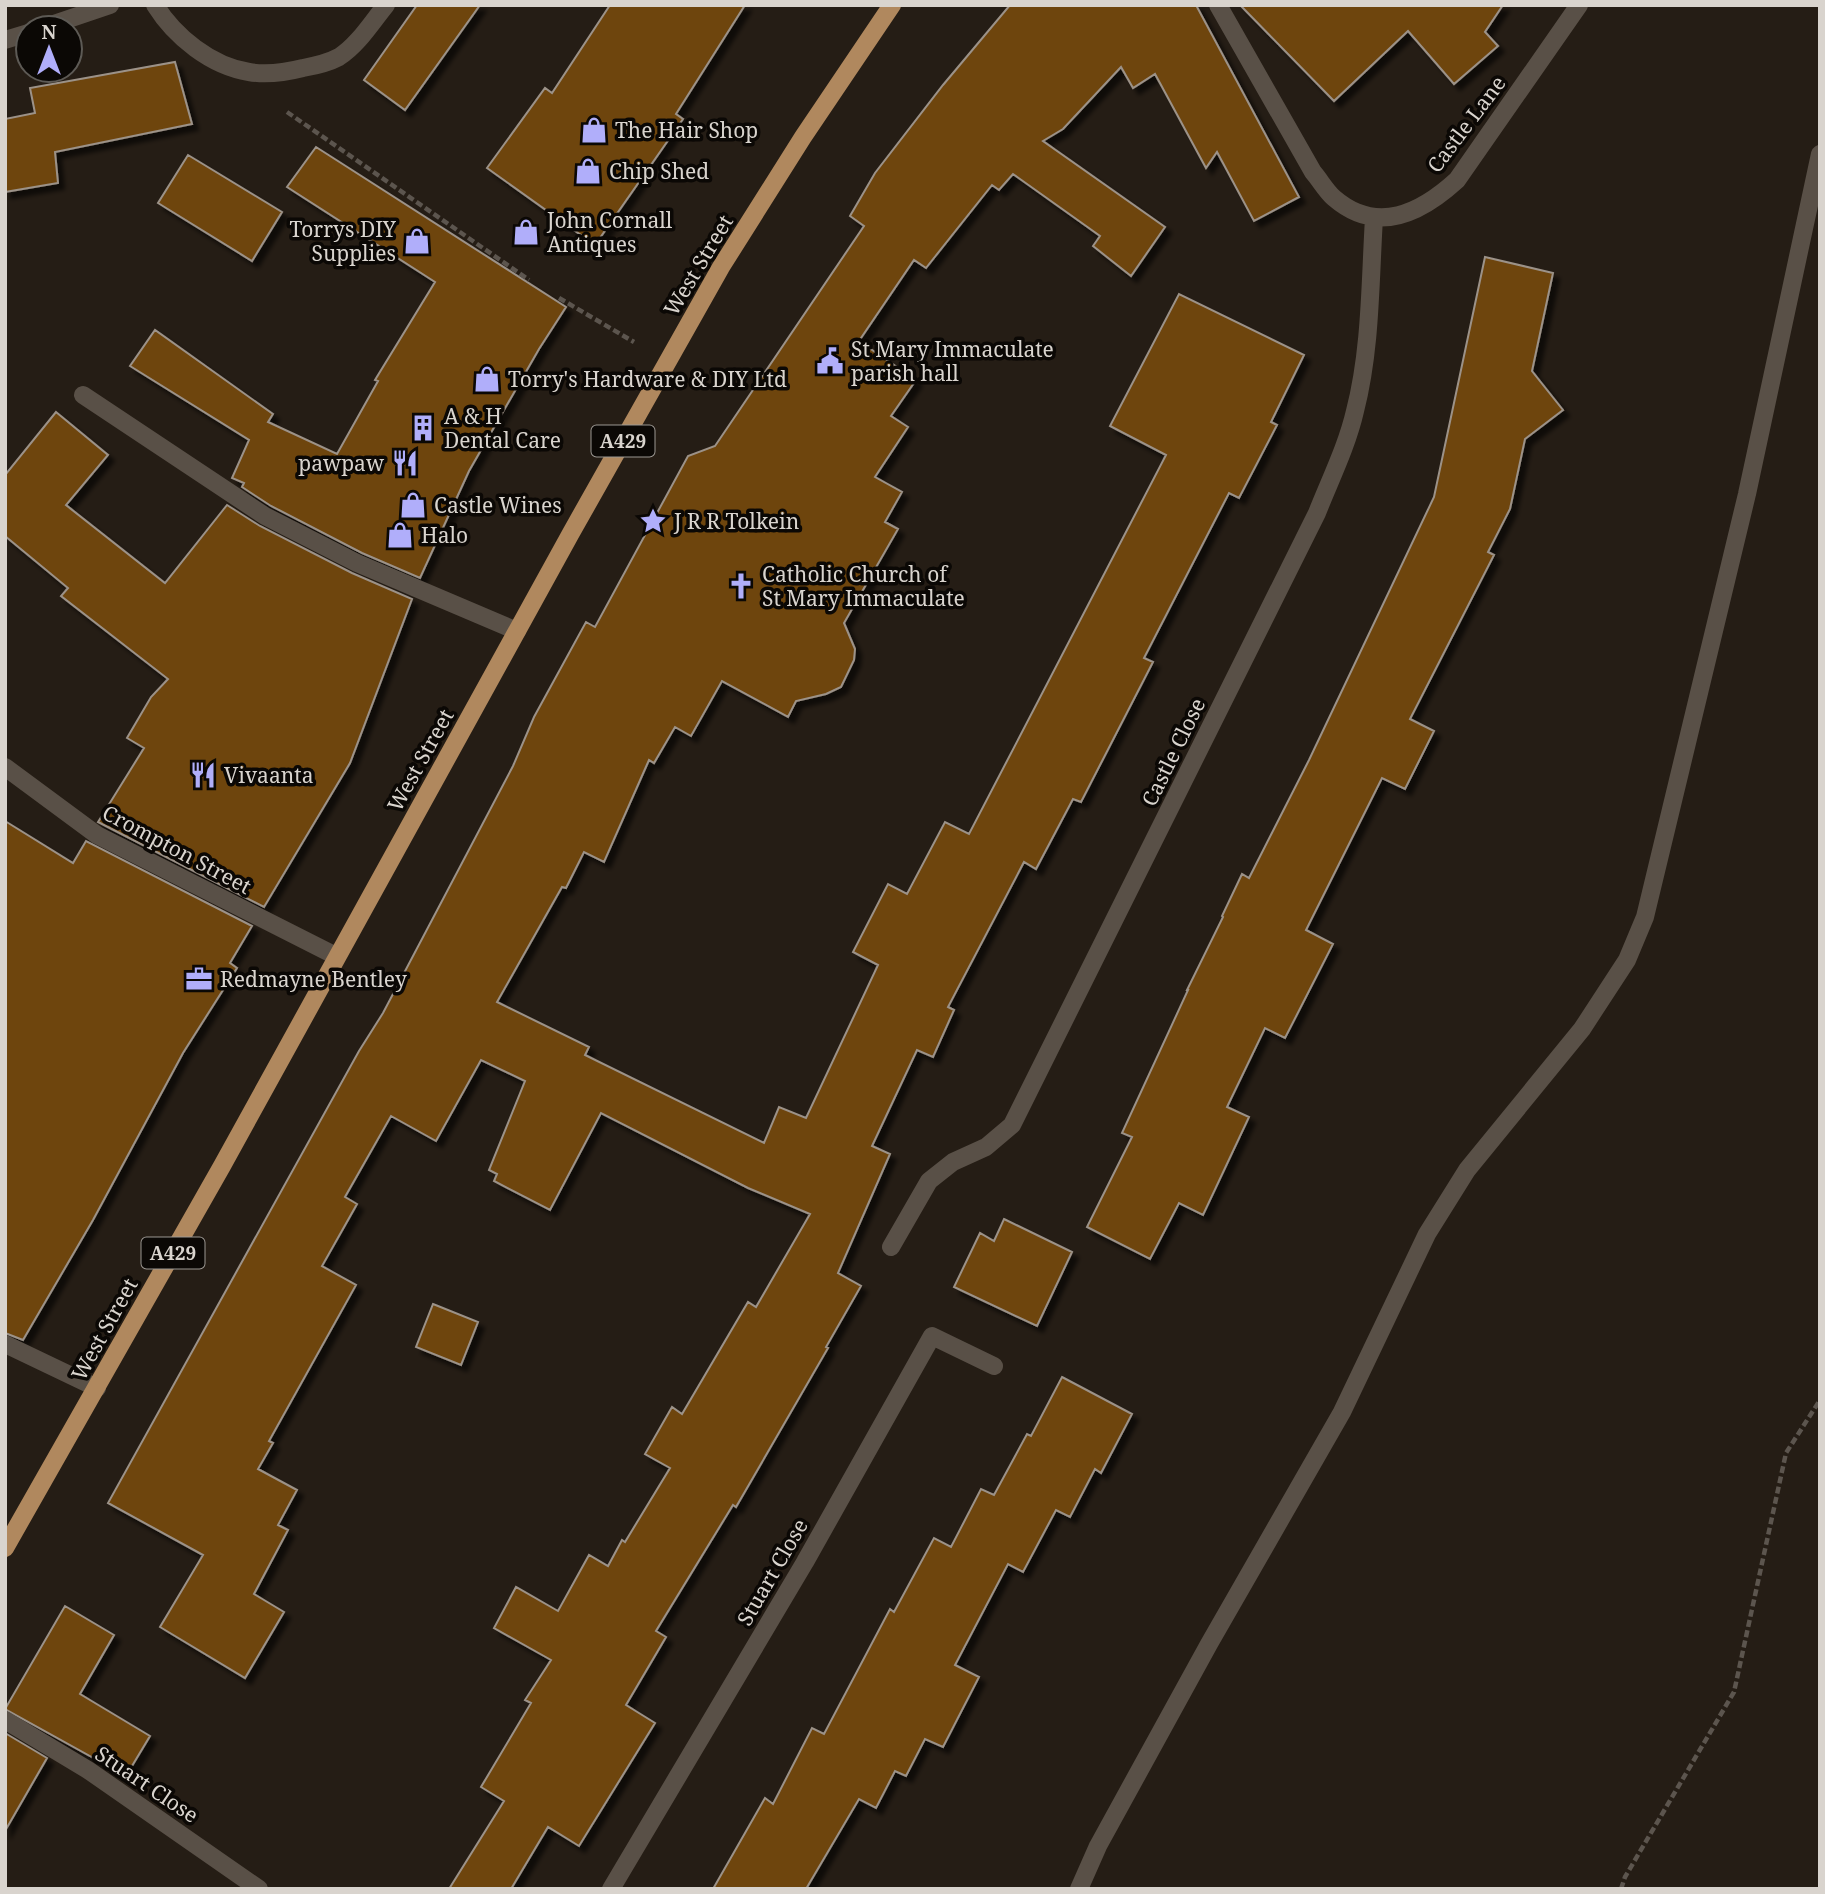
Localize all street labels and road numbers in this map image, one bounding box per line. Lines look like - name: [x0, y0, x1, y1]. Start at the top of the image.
- street label: Castle Lane: [1420, 70, 1512, 178]
- street label: West Street: [657, 209, 739, 321]
- road number: A429: [592, 426, 654, 456]
- street label: Castle Close: [1135, 693, 1211, 811]
- street label: West Street: [380, 704, 460, 816]
- street label: Crompton Street: [98, 798, 256, 900]
- road number: A429: [142, 1238, 204, 1268]
- street label: West Street: [64, 1273, 144, 1385]
- street label: Stuart Close: [730, 1513, 814, 1631]
- street label: Stuart Close: [90, 1739, 204, 1829]

